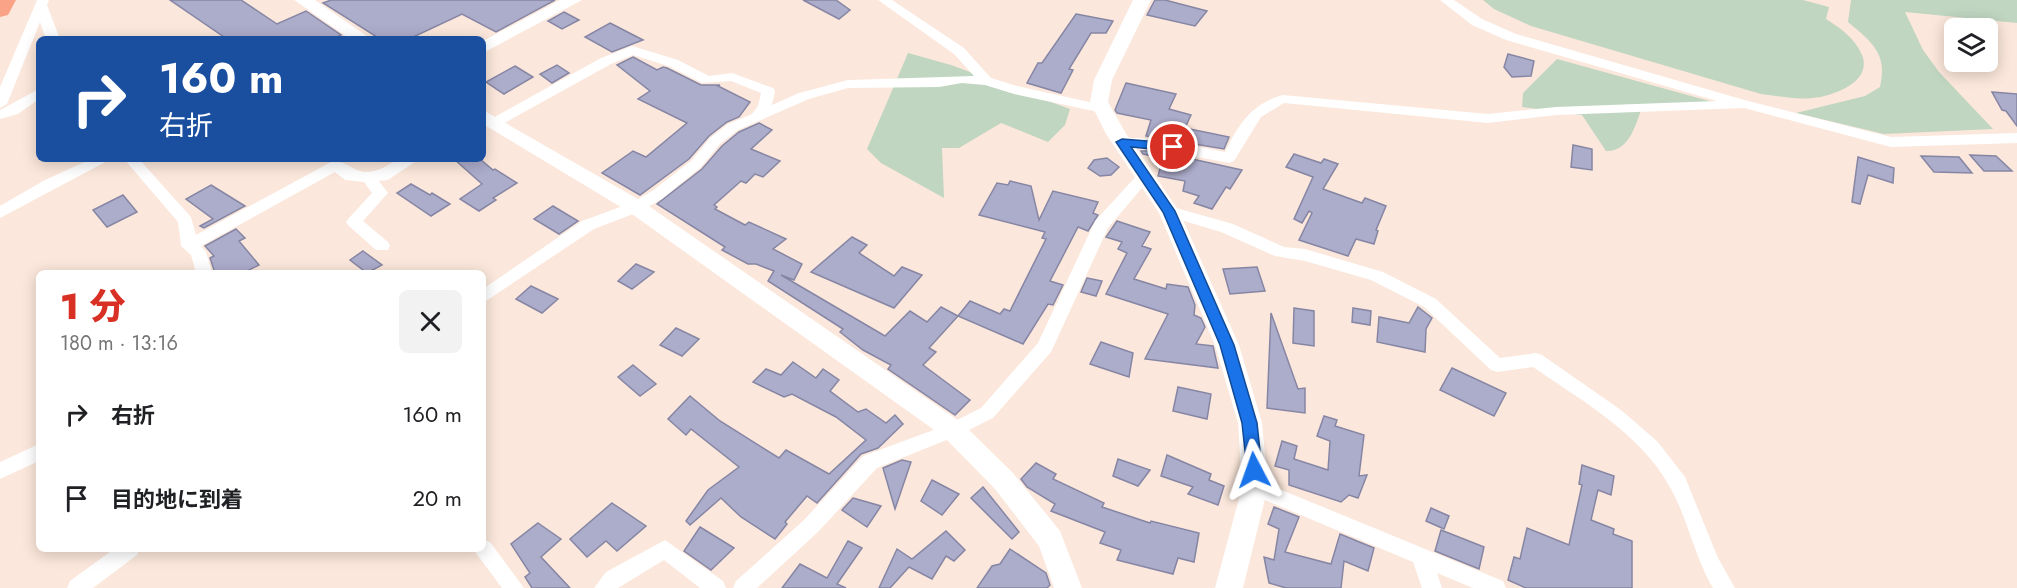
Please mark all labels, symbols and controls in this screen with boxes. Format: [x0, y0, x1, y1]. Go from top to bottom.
map controls [1944, 18, 1998, 72]
button: layers [1944, 18, 1998, 72]
text: 160 m [159, 48, 283, 109]
icon: right [60, 60, 138, 138]
text: 右折 [159, 106, 213, 145]
pin [1147, 121, 1198, 172]
icon: arrive [1156, 130, 1189, 163]
text: 1 分 [60, 280, 126, 332]
button: close [399, 290, 462, 353]
text: 180 m · 13:16 [60, 329, 178, 358]
icon: right [60, 398, 93, 431]
text: 160 m [402, 398, 462, 430]
text: 右折 [111, 399, 155, 431]
position arrow [1222, 438, 1286, 502]
icon: arrive [60, 482, 93, 515]
text: 20 m [413, 482, 462, 514]
text: 目的地に到着 [111, 483, 243, 515]

